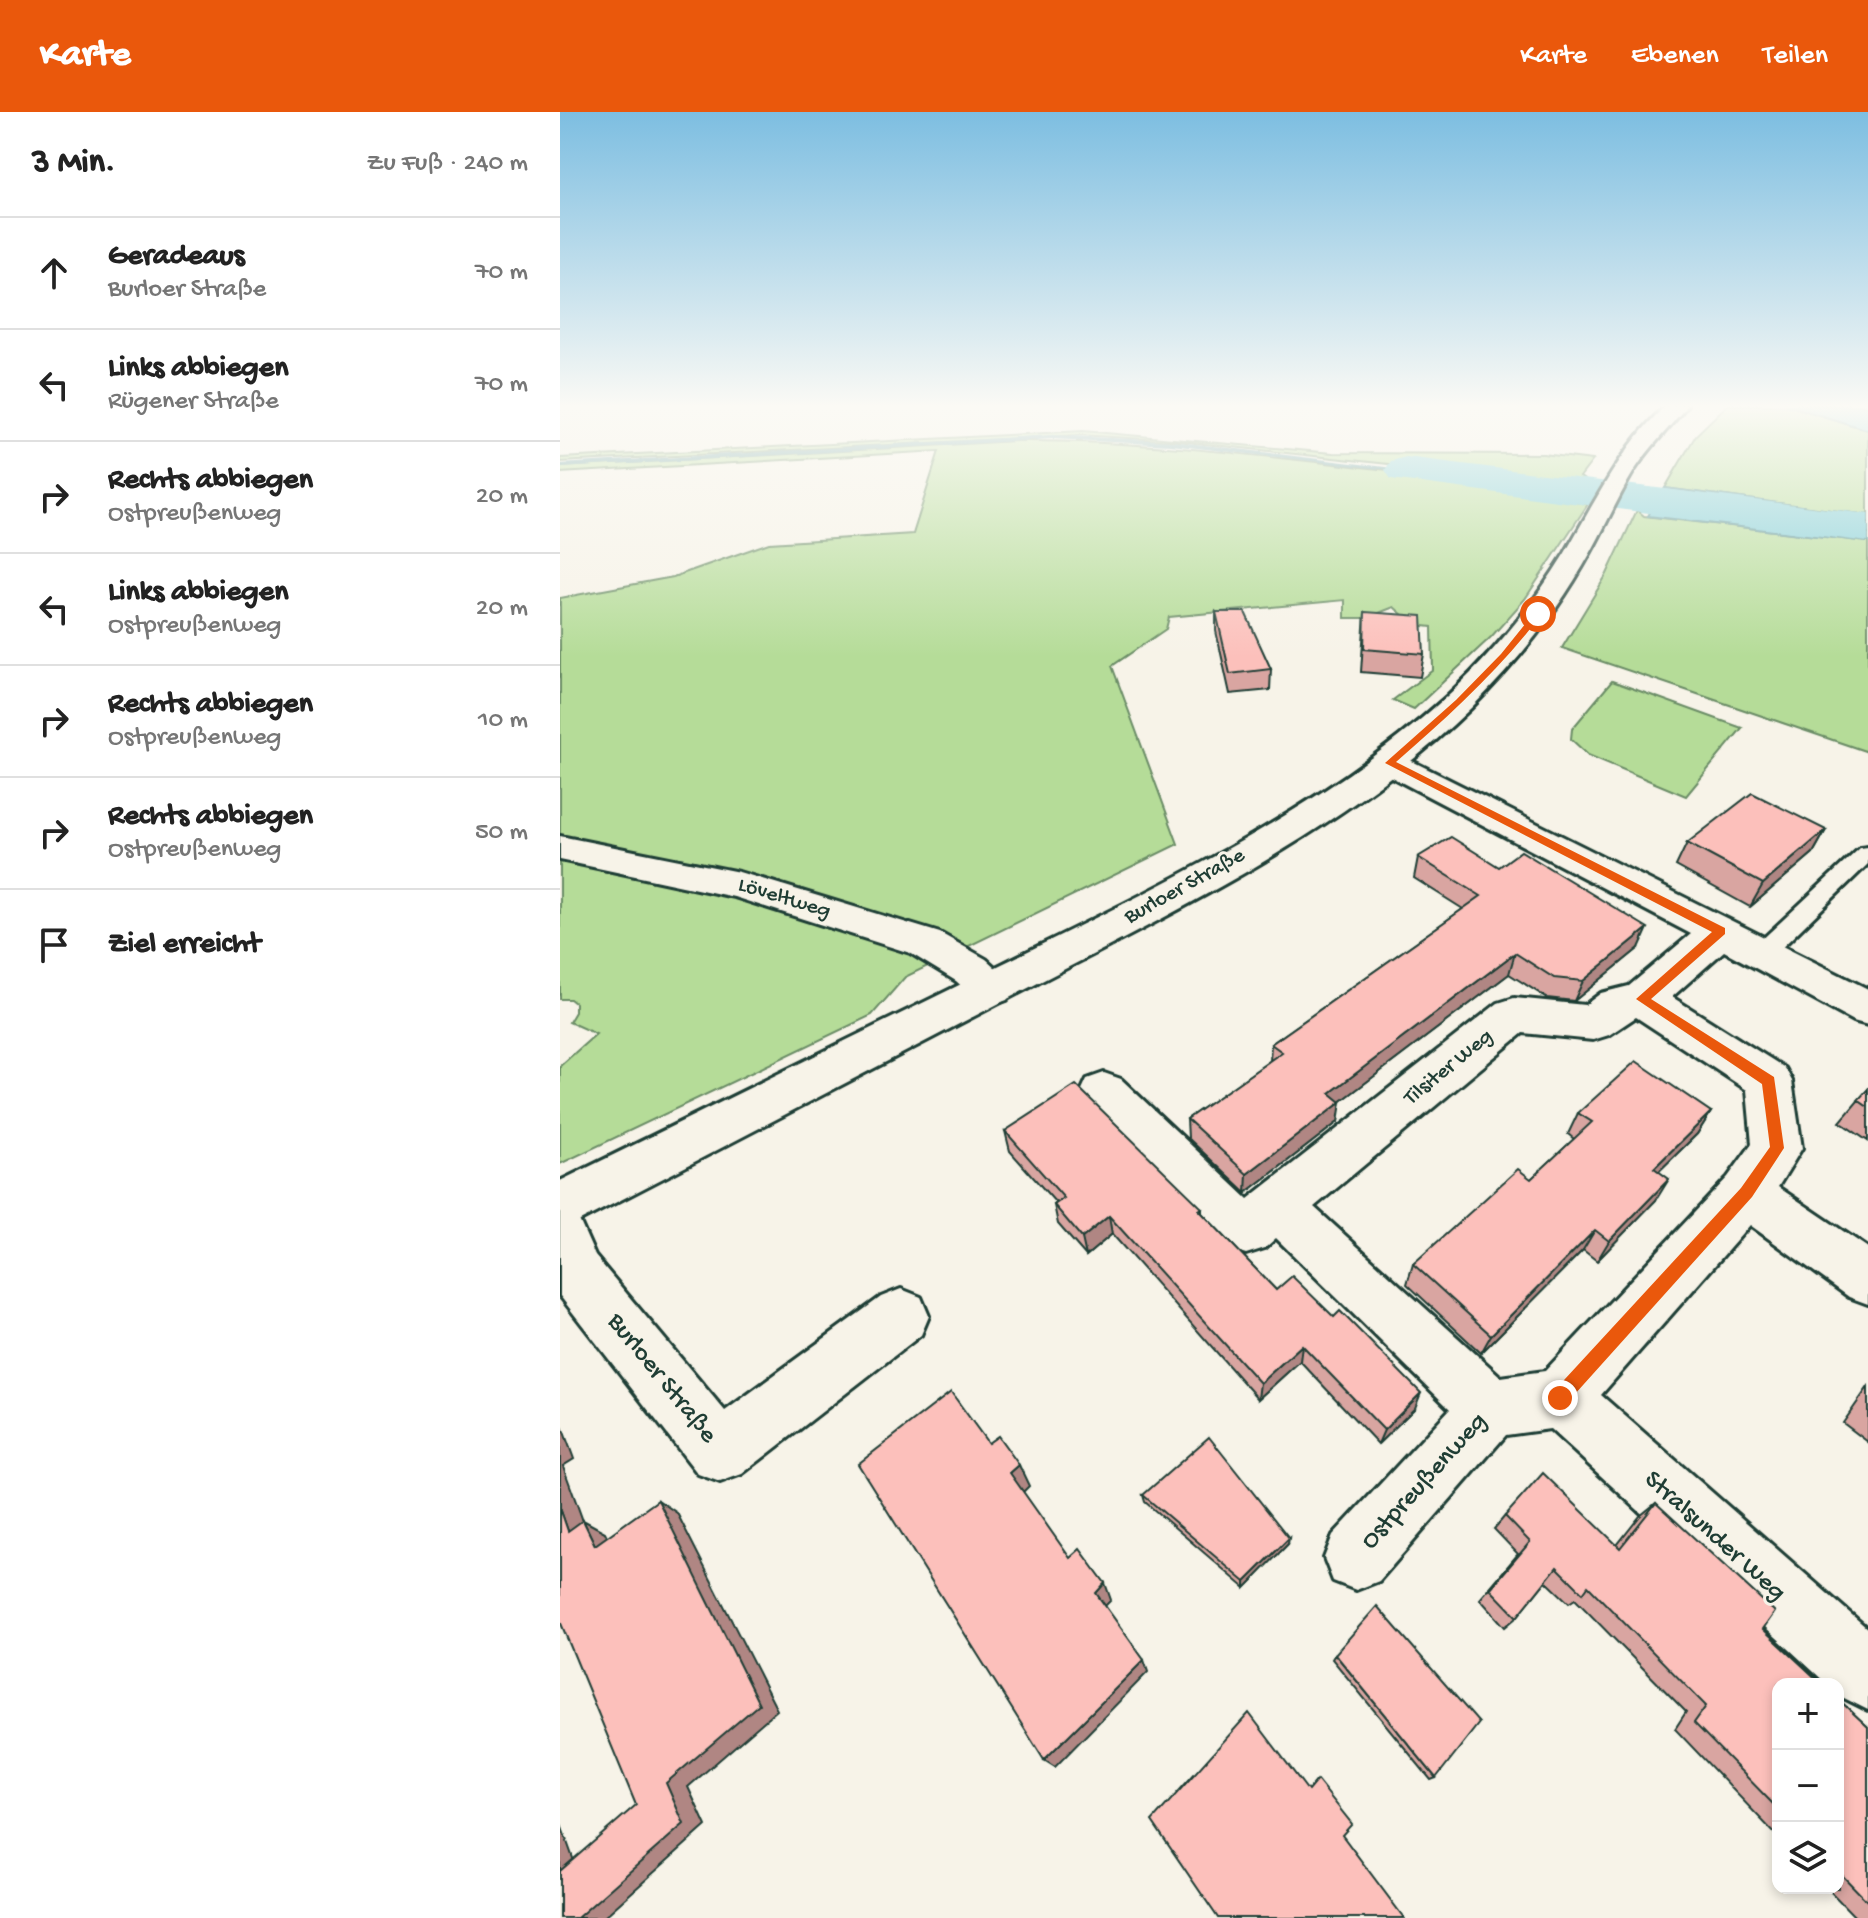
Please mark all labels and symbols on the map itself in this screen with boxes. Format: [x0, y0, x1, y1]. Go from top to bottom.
route start [1520, 596, 1556, 632]
street label: Burloer Straße [1119, 843, 1250, 931]
street label: Löveltweg [735, 873, 833, 925]
street label: Tilsiter Weg [1398, 1024, 1499, 1113]
street label: Burloer Straße [599, 1307, 723, 1451]
route end [1542, 1380, 1578, 1416]
street label: Ostpreußenweg [1355, 1407, 1495, 1557]
street label: Stralsunder Weg [1637, 1465, 1791, 1609]

